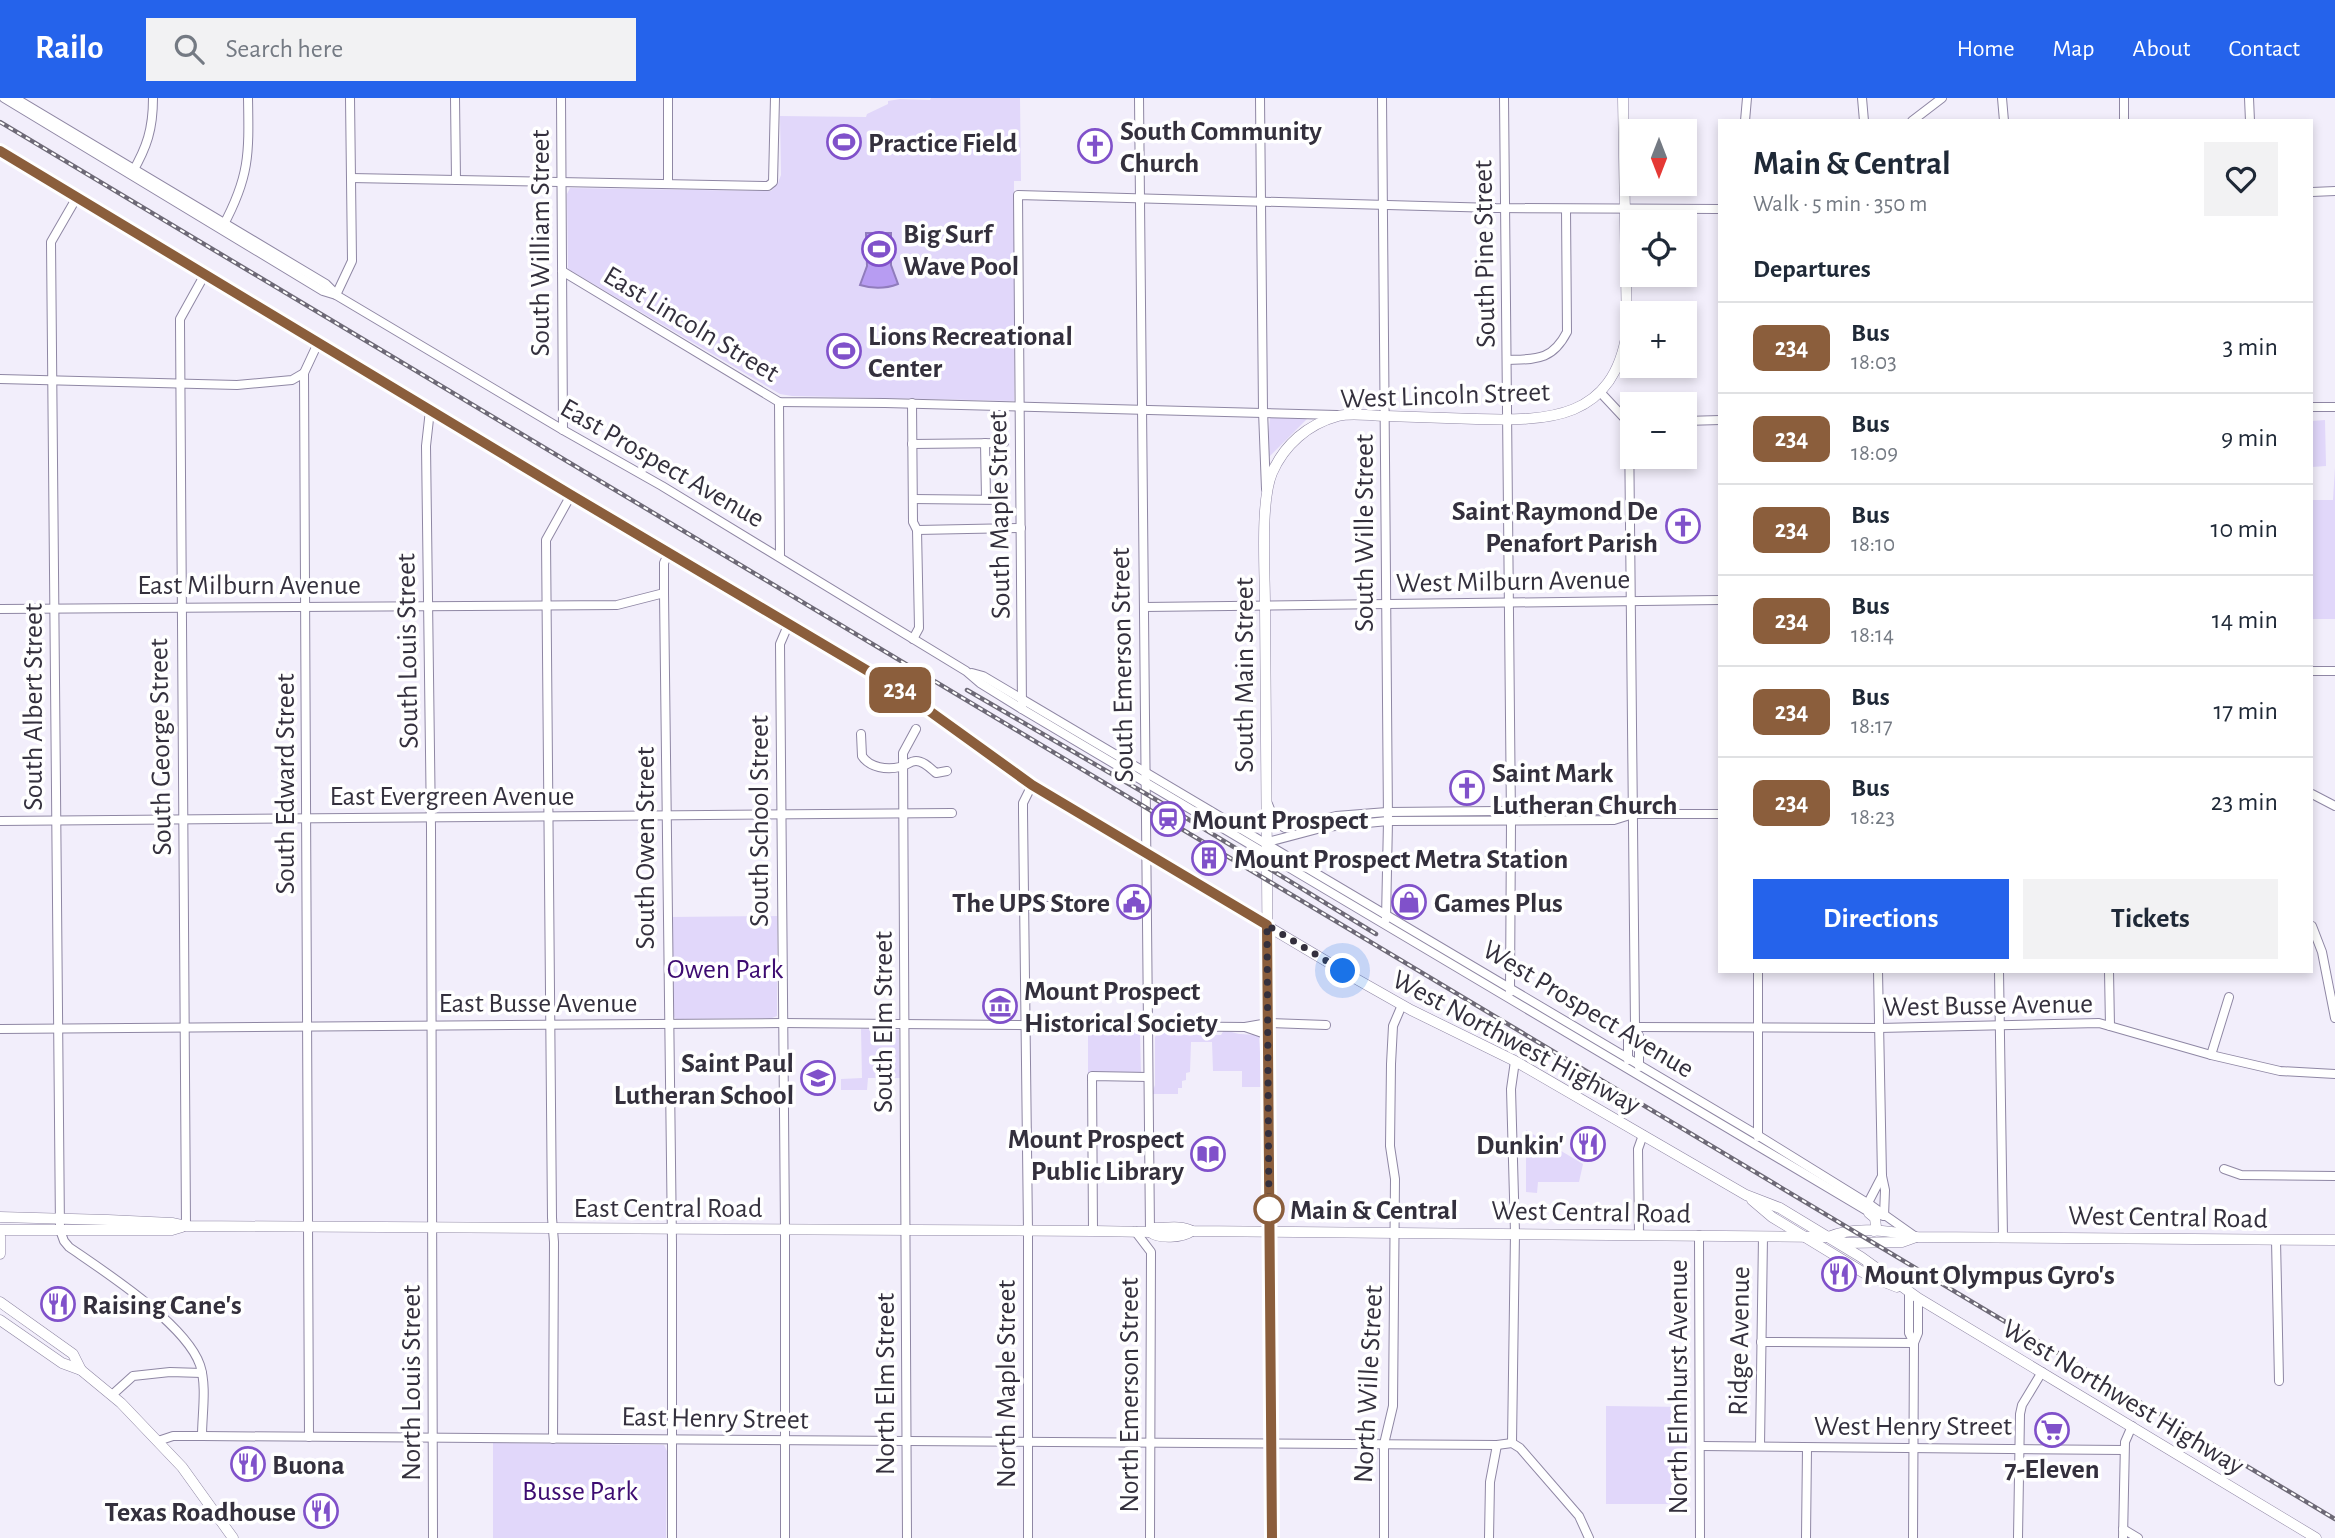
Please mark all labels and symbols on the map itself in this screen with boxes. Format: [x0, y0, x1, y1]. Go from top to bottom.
place label: South Community Church [1120, 118, 1322, 178]
north arrow [1620, 119, 1698, 196]
sports icon: Practice Field [825, 123, 863, 161]
church icon: South Community Church [1076, 127, 1114, 165]
street label: South William Street [527, 130, 555, 356]
place label: Practice Field [868, 130, 1018, 158]
street label: South Pine Street [1469, 160, 1501, 348]
place label: Big Surf Wave Pool [903, 221, 1019, 281]
sports icon: Big Surf Wave Pool [860, 230, 898, 268]
street label: East Lincoln Street [598, 261, 784, 388]
place label: Lions Recreational Center [868, 323, 1073, 383]
sports icon: Lions Recreational Center [825, 332, 863, 370]
street label: West Lincoln Street [1340, 378, 1551, 414]
street label: East Prospect Avenue [555, 394, 769, 533]
street label: South Maple Street [984, 411, 1016, 619]
street label: South Wille Street [1351, 434, 1379, 632]
place label: Saint Raymond De Penafort Parish [1452, 498, 1658, 558]
church icon: Saint Raymond De Penafort Parish [1664, 507, 1702, 545]
street label: South Emerson Street [1107, 547, 1139, 783]
street label: South Louis Street [392, 553, 424, 749]
street label: West Milburn Avenue [1396, 566, 1631, 598]
street label: East Milburn Avenue [137, 572, 361, 600]
street label: South Main Street [1231, 577, 1259, 773]
street label: South Albert Street [20, 603, 48, 811]
street label: South George Street [145, 638, 177, 856]
line badge: 234 [860, 667, 940, 713]
street label: South Edward Street [272, 673, 300, 895]
street label: South School Street [746, 715, 774, 927]
street label: South Owen Street [632, 746, 660, 949]
place label: Saint Mark Lutheran Church [1492, 760, 1677, 820]
church icon: Saint Mark Lutheran Church [1448, 769, 1486, 807]
street label: East Evergreen Avenue [330, 783, 574, 811]
station icon: Mount Prospect [1149, 800, 1187, 838]
place label: Mount Prospect [1192, 807, 1369, 835]
building icon: Mount Prospect Metra Station [1190, 839, 1228, 877]
place label: Mount Prospect Metra Station [1234, 846, 1568, 874]
public building icon: The UPS Store [1115, 883, 1153, 921]
shop icon: Games Plus [1390, 883, 1428, 921]
place label: The UPS Store [952, 890, 1110, 918]
place label: Games Plus [1434, 890, 1563, 918]
street label: South Elm Street [870, 931, 898, 1113]
street label: West Prospect Avenue [1477, 936, 1698, 1084]
your location [1325, 953, 1360, 988]
park label: Owen Park [667, 956, 784, 984]
street label: West Northwest Highway [1387, 966, 1645, 1120]
place label: Mount Prospect Historical Society [1024, 978, 1218, 1038]
museum icon: Mount Prospect Historical Society [981, 987, 1019, 1025]
street label: East Busse Avenue [439, 990, 637, 1018]
street label: West Busse Avenue [1883, 990, 2093, 1022]
place label: Saint Paul Lutheran School [614, 1050, 794, 1110]
school or university icon: Saint Paul Lutheran School [799, 1059, 837, 1097]
restaurant icon: Dunkin' [1569, 1125, 1607, 1163]
place label: Mount Prospect Public Library [1008, 1126, 1185, 1186]
place label: Dunkin' [1476, 1132, 1564, 1160]
library icon: Mount Prospect Public Library [1189, 1135, 1227, 1173]
marker: Main & Central [1254, 1194, 1284, 1224]
street label: East Central Road [573, 1195, 763, 1223]
place label: Main & Central [1290, 1197, 1458, 1225]
street label: West Central Road [1491, 1197, 1691, 1229]
street label: West Central Road [2068, 1202, 2268, 1234]
restaurant icon: Mount Olympus Gyro's [1820, 1255, 1858, 1293]
street label: North Elmhurst Avenue [1665, 1259, 1693, 1515]
place label: Mount Olympus Gyro's [1864, 1262, 2115, 1290]
street label: Ridge Avenue [1725, 1266, 1755, 1416]
street label: North Emerson Street [1116, 1277, 1144, 1513]
street label: North Maple Street [993, 1280, 1021, 1488]
street label: North Wille Street [1350, 1284, 1388, 1484]
restaurant icon: Raising Cane's [39, 1285, 77, 1323]
street label: North Louis Street [398, 1285, 426, 1481]
place label: Raising Cane's [82, 1292, 242, 1320]
street label: North Elm Street [872, 1293, 900, 1475]
street label: West Northwest Highway [1997, 1315, 2249, 1481]
street label: East Henry Street [621, 1403, 809, 1435]
supermarket icon: 7-Eleven [2033, 1411, 2071, 1449]
street label: West Henry Street [1814, 1413, 2012, 1441]
restaurant icon: Buona [229, 1445, 267, 1483]
place label: Buona [272, 1452, 345, 1480]
place label: 7-Eleven [2004, 1456, 2100, 1484]
park label: Busse Park [522, 1478, 638, 1506]
restaurant icon: Texas Roadhouse [302, 1492, 340, 1530]
place label: Texas Roadhouse [105, 1499, 296, 1527]

